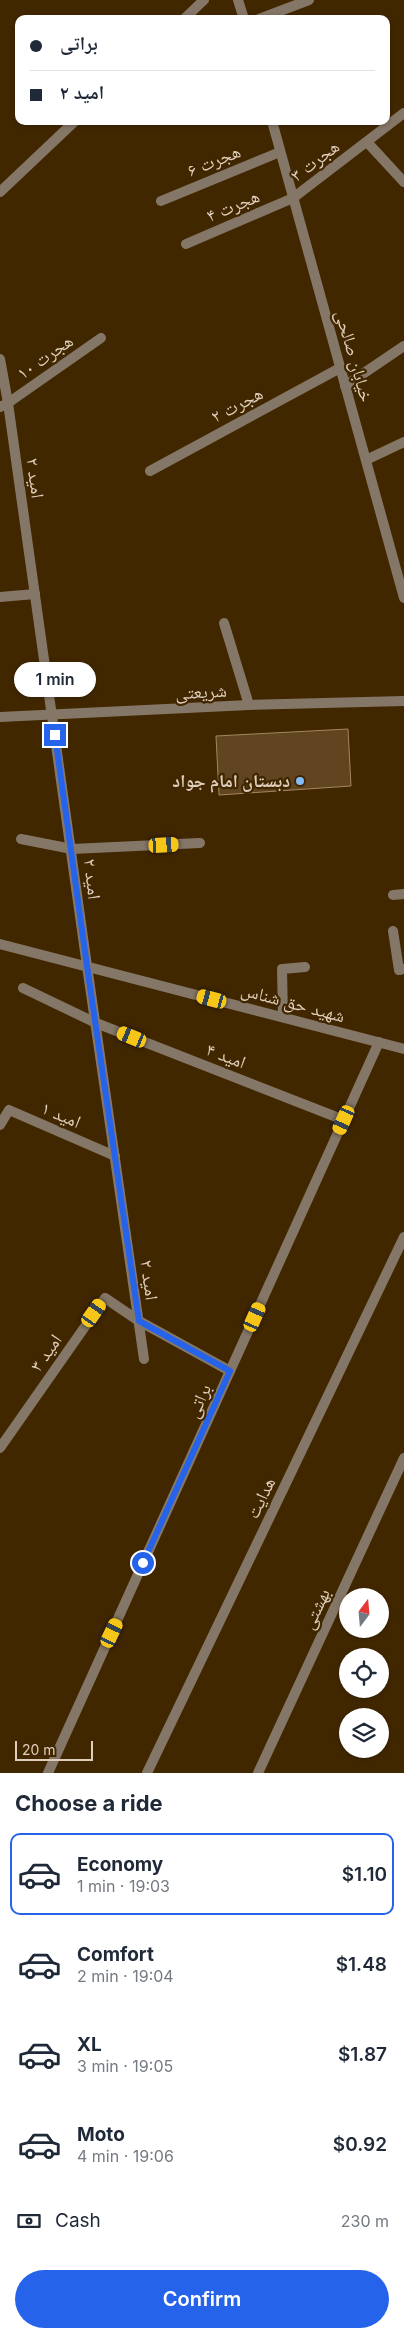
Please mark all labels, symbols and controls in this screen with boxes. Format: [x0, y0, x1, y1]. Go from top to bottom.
text: براتی [60, 32, 98, 55]
text: امید ۲ [60, 81, 104, 104]
street label: هجرت ۳ [286, 136, 343, 186]
street label: هجرت ۶ [184, 140, 244, 181]
street label: هجرت ۴ [203, 185, 262, 226]
street label: خیابان صالحی [330, 308, 378, 404]
street label: هجرت ۱۰ [13, 330, 77, 384]
street label: هجرت ۲ [207, 382, 266, 427]
street label: امید ۲ [22, 456, 49, 500]
callout: 1 min [14, 662, 96, 698]
text: 1 min [35, 669, 75, 689]
street label: شریعتی [175, 680, 227, 704]
route end [44, 724, 66, 746]
place label: دبستان امام جواد [172, 770, 290, 793]
marker: دبستان امام جواد [294, 775, 306, 787]
car [148, 837, 179, 853]
street label: امید ۲ [79, 857, 105, 900]
street label: شهید حق شناس [239, 979, 347, 1027]
car [195, 988, 228, 1010]
car [115, 1024, 148, 1050]
street label: امید ۴ [203, 1038, 249, 1073]
street label: امید ۱ [38, 1097, 84, 1132]
car [331, 1103, 356, 1137]
street label: امید ۲ [136, 1258, 163, 1302]
car [79, 1296, 108, 1330]
car [242, 1300, 267, 1334]
street label: امید ۳ [25, 1330, 66, 1376]
street label: براتی [182, 1380, 216, 1421]
street label: هدایت [242, 1474, 280, 1522]
route start [132, 1552, 154, 1574]
street label: بهشتی [297, 1585, 335, 1633]
north arrow [339, 1588, 389, 1638]
map controls [339, 1588, 389, 1758]
car [98, 1616, 125, 1650]
button: locate [339, 1648, 389, 1698]
button: layers [339, 1708, 389, 1758]
scale bar [15, 1738, 92, 1761]
text: 20 m [22, 1741, 56, 1758]
text: Choose a ride [15, 1790, 163, 1816]
icon: car [17, 1852, 62, 1897]
text: Economy [77, 1853, 163, 1876]
text: $1.10 [342, 1863, 387, 1886]
text: 1 min · 19:03 [77, 1876, 170, 1896]
icon: car [17, 1942, 62, 1987]
text: Comfort [77, 1943, 154, 1966]
text: $1.48 [336, 1953, 387, 1976]
text: 2 min · 19:04 [77, 1966, 174, 1986]
icon: car [17, 2032, 62, 2077]
text: XL [77, 2033, 102, 2056]
text: $1.87 [338, 2043, 387, 2066]
text: 3 min · 19:05 [77, 2056, 173, 2076]
icon: car [17, 2122, 62, 2167]
text: Moto [77, 2123, 125, 2146]
text: $0.92 [333, 2133, 387, 2156]
text: 4 min · 19:06 [77, 2146, 174, 2166]
icon: cash [15, 2207, 43, 2235]
text: Cash [55, 2209, 101, 2232]
text: 230 m [341, 2211, 389, 2231]
button: Confirm [15, 2270, 389, 2328]

